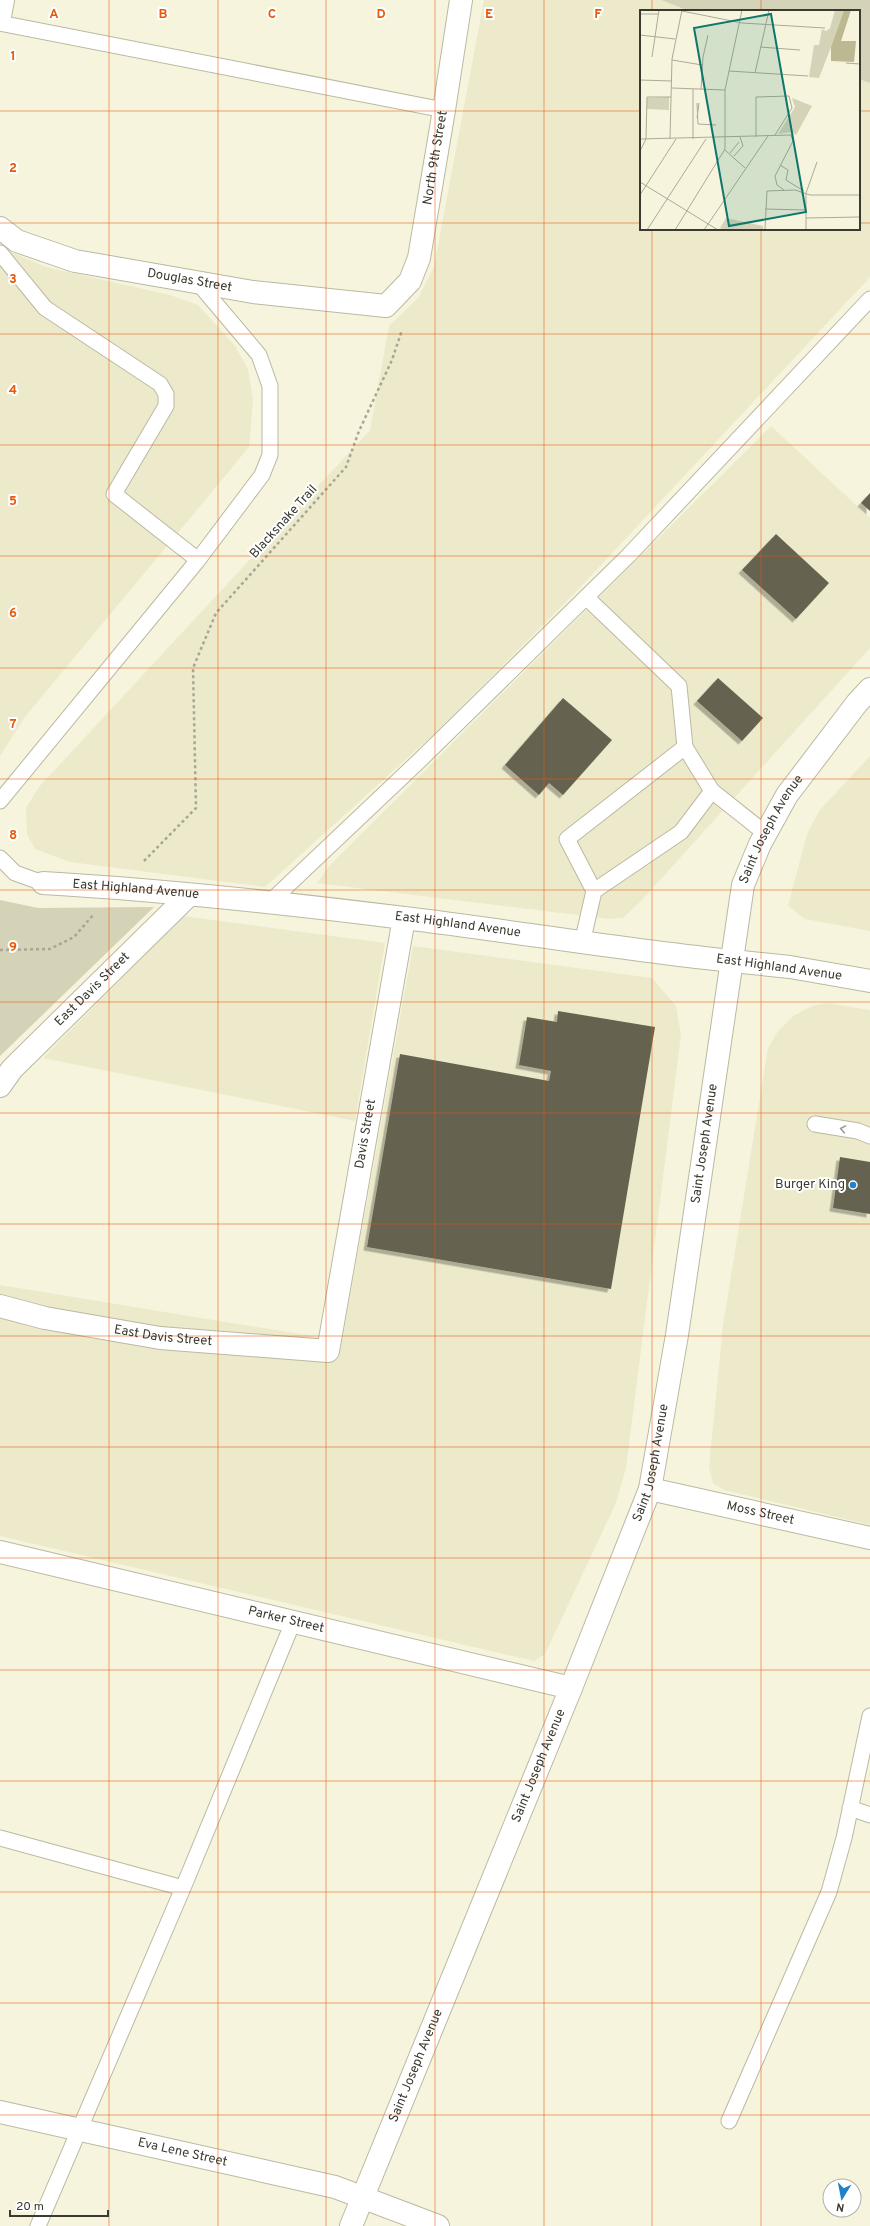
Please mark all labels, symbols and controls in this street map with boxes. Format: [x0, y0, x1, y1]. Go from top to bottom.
text: A [49, 7, 59, 23]
text: B [159, 7, 168, 23]
text: C [268, 7, 276, 23]
text: D [376, 7, 386, 23]
text: E [485, 7, 493, 23]
text: F [594, 7, 602, 23]
inset map [640, 10, 860, 230]
text: 1 [10, 49, 16, 65]
street label: North 9th Street [420, 109, 452, 206]
text: 2 [9, 161, 17, 177]
street label: Douglas Street [146, 266, 233, 296]
text: 3 [9, 272, 17, 288]
text: 4 [9, 383, 17, 399]
street label: Blacksnake Trail [247, 482, 321, 562]
text: 5 [9, 494, 17, 510]
text: 6 [9, 606, 17, 622]
text: 7 [10, 717, 17, 733]
street label: Saint Joseph Avenue [736, 772, 807, 886]
text: 8 [9, 828, 17, 844]
street label: East Highland Avenue [72, 877, 200, 903]
street label: East Highland Avenue [394, 909, 522, 941]
text: 9 [9, 940, 17, 956]
street label: East Davis Street [52, 949, 134, 1030]
street label: East Highland Avenue [715, 951, 843, 985]
street label: Saint Joseph Avenue [688, 1083, 722, 1205]
street label: Davis Street [352, 1098, 380, 1170]
one-way arrow [840, 1125, 846, 1134]
place label: Burger King [775, 1177, 845, 1193]
marker: Burger King [848, 1180, 858, 1190]
street label: East Davis Street [113, 1322, 213, 1350]
street label: Saint Joseph Avenue [630, 1403, 673, 1524]
street label: Moss Street [725, 1498, 796, 1529]
street label: Parker Street [246, 1603, 326, 1637]
street label: Saint Joseph Avenue [509, 1707, 569, 1825]
street label: Saint Joseph Avenue [386, 2007, 447, 2125]
street label: Eva Lene Street [136, 2135, 229, 2171]
north arrow [822, 2178, 862, 2218]
scale bar [10, 2192, 108, 2218]
text: 20 m [16, 2199, 44, 2215]
text: N [835, 2199, 846, 2214]

